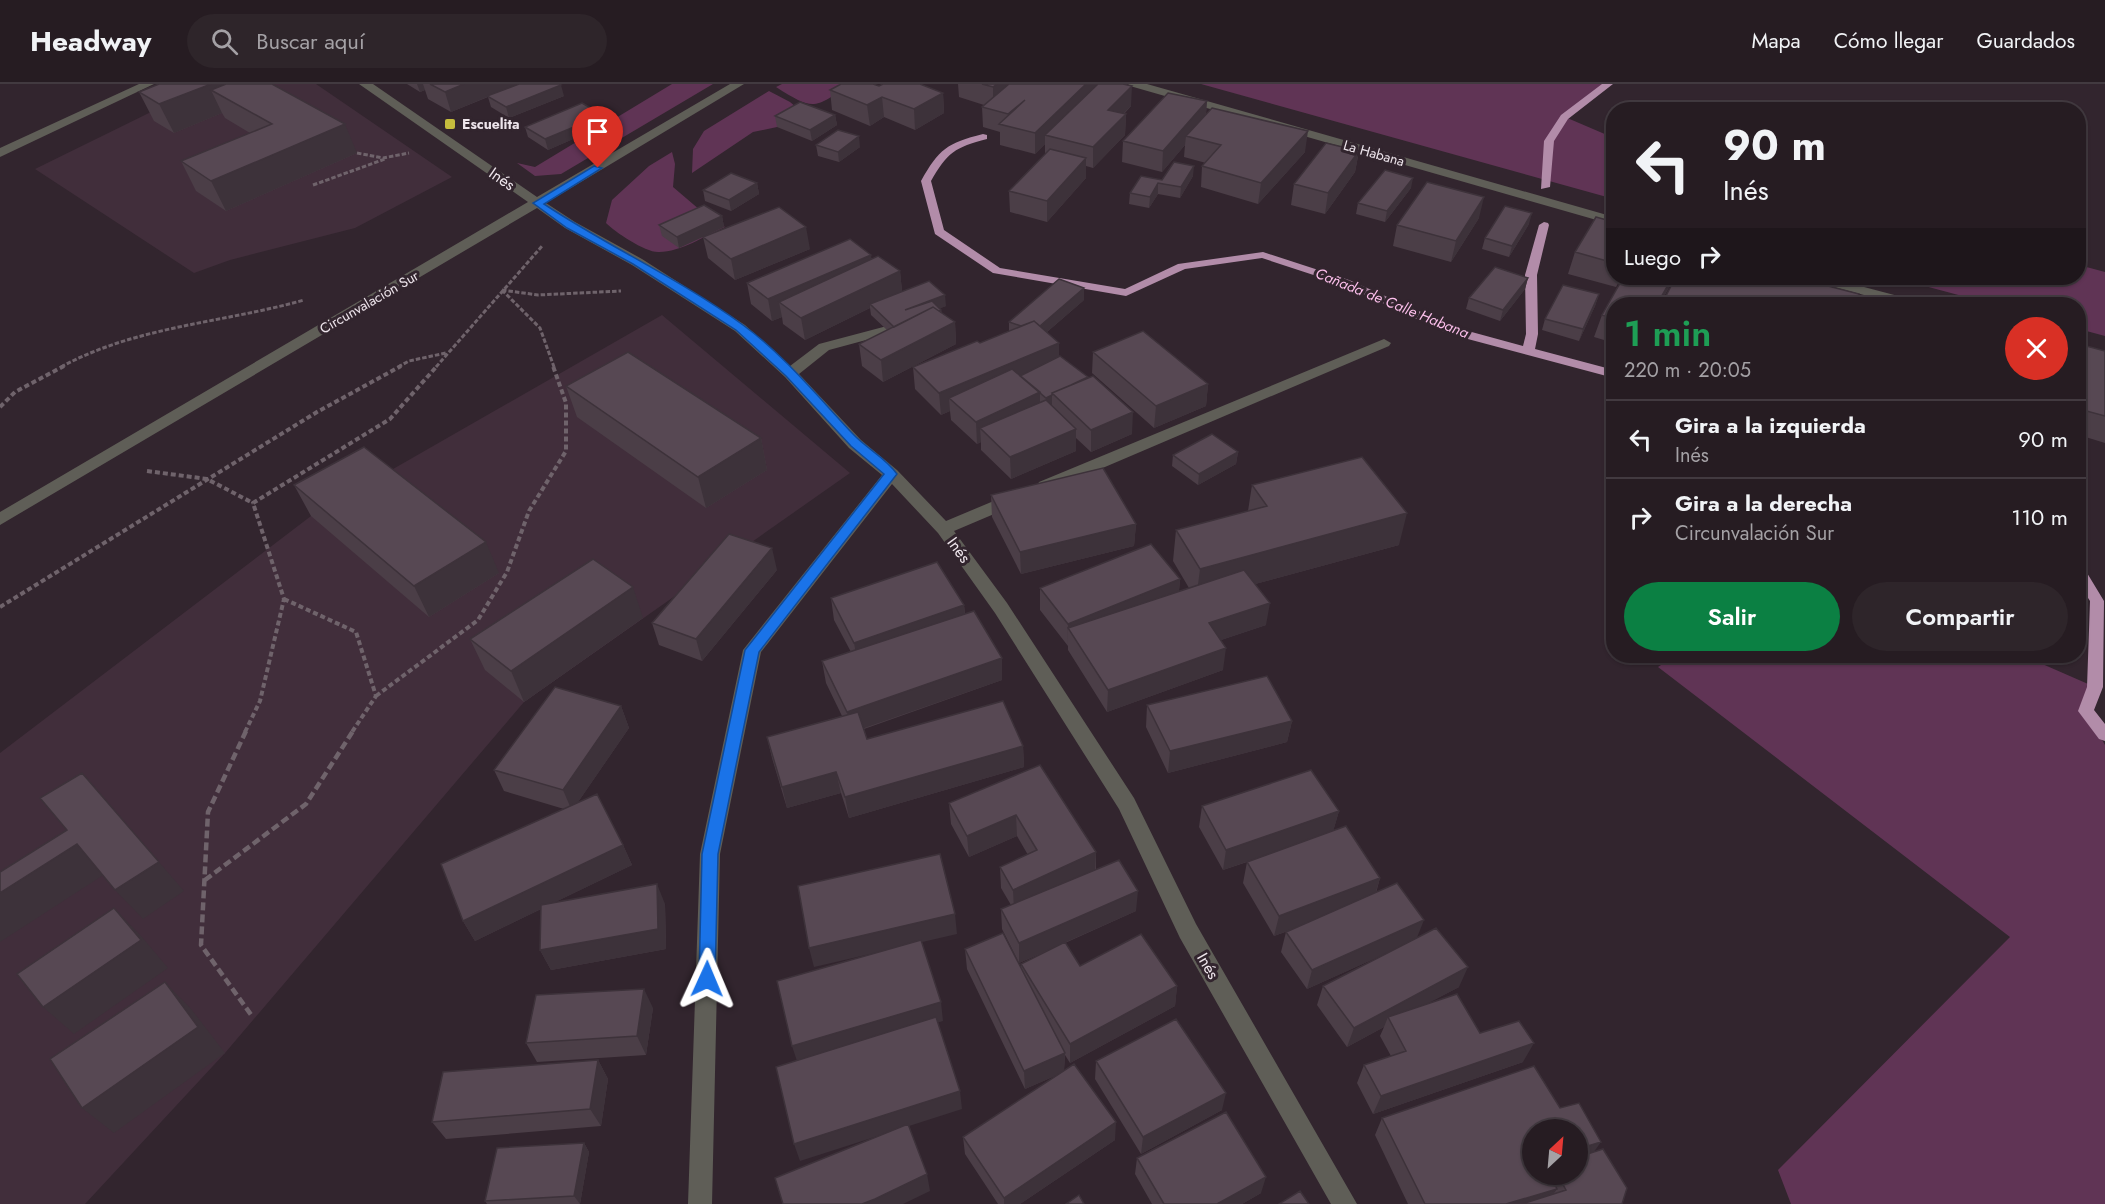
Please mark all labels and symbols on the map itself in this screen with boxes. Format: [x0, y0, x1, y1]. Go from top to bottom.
pin [572, 106, 623, 168]
place label: Escuelita [462, 114, 519, 134]
marker: Escuelita [443, 117, 457, 131]
street label: La Habana [1341, 135, 1407, 171]
street label: Inés [484, 162, 520, 196]
water label: Cañada de Calle Habana [1312, 262, 1473, 344]
street label: Circunvalación Sur [316, 265, 422, 338]
street label: Inés [942, 532, 976, 568]
position arrow [675, 947, 739, 1011]
street label: Inés [1191, 949, 1225, 983]
north arrow [1522, 1119, 1588, 1185]

